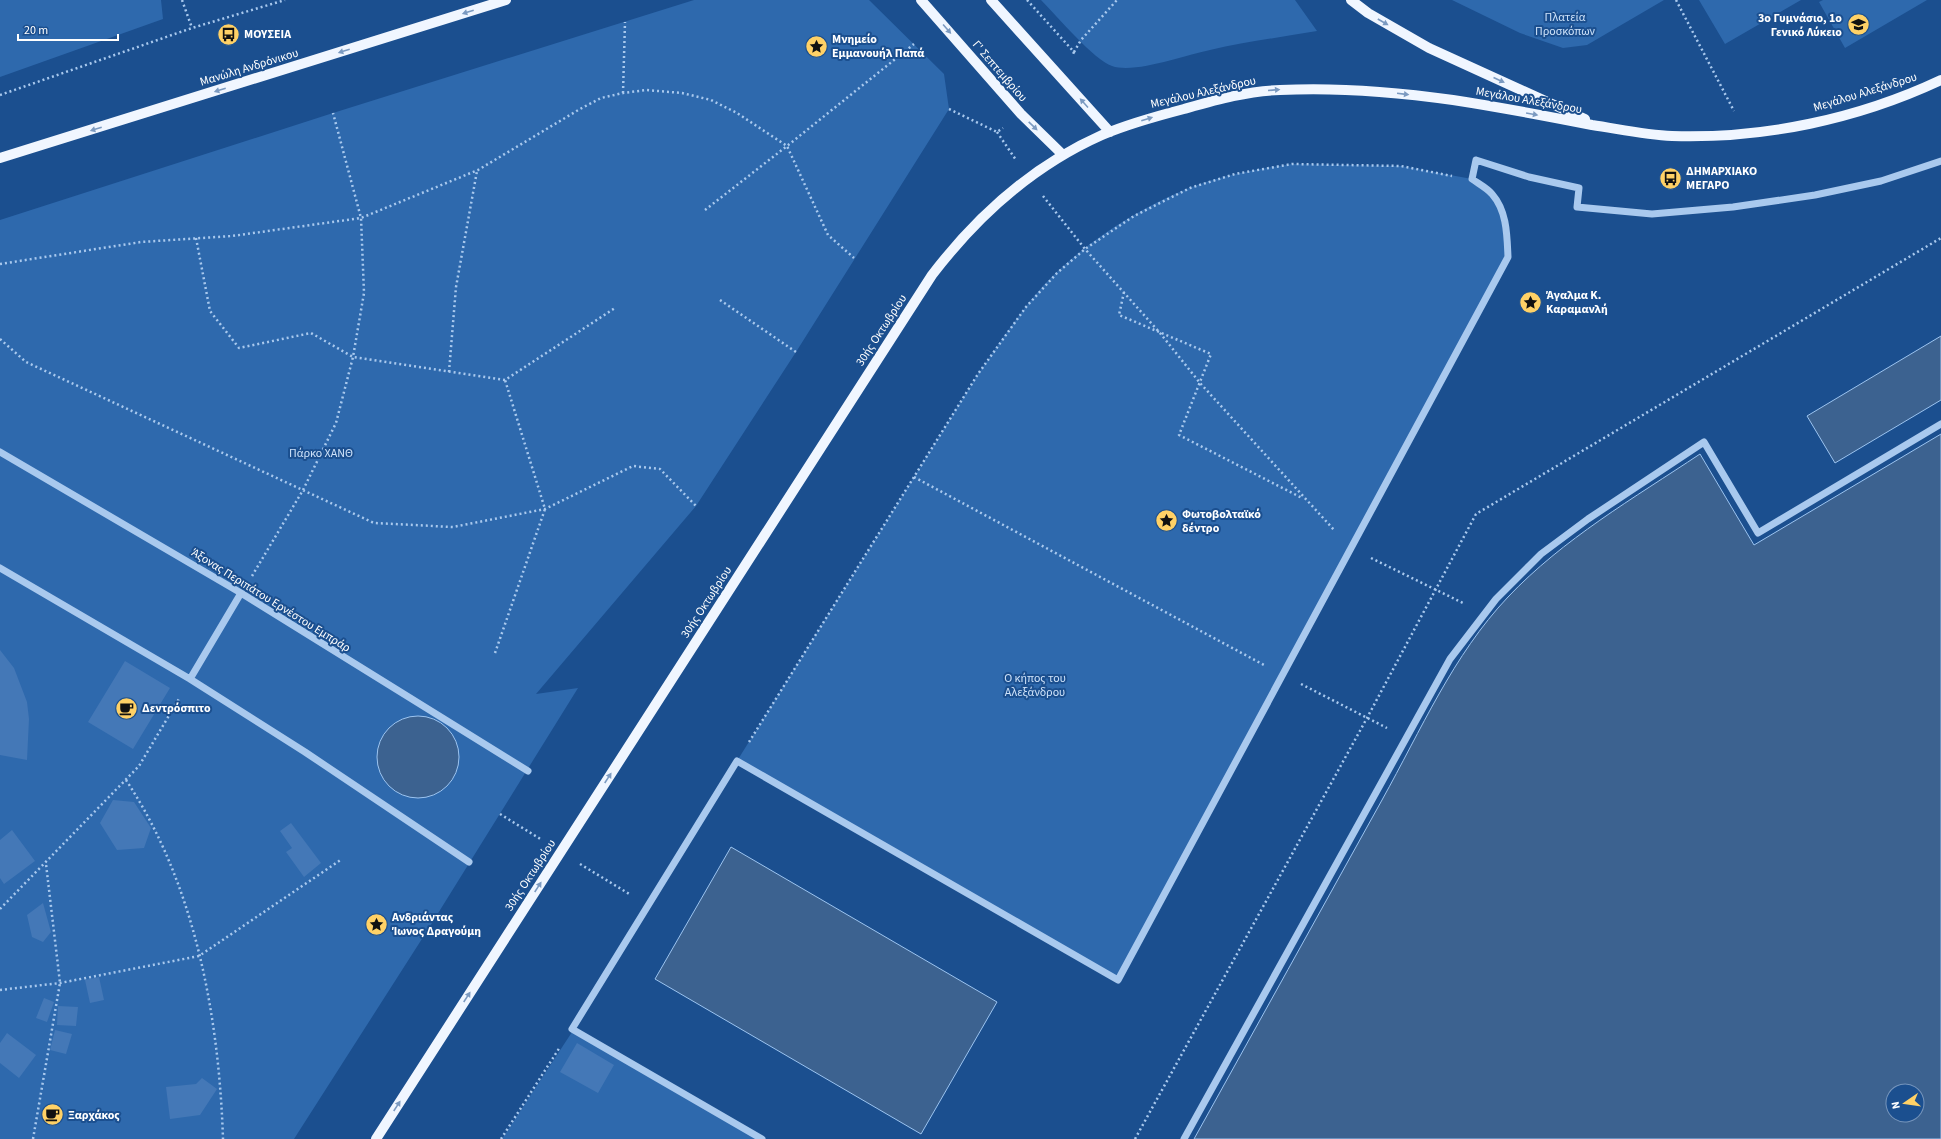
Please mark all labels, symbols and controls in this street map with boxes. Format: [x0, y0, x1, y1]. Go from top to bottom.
one-way arrow [462, 9, 474, 15]
park label: Πλατεία Προσκόπων [1535, 9, 1595, 40]
place label: 3ο Γυμνάσιο, 1ο Γενικό Λύκειο [1758, 10, 1842, 41]
school or university icon: 3ο Γυμνάσιο, 1ο Γενικό Λύκειο [1845, 12, 1871, 38]
scale bar [18, 16, 118, 42]
one-way arrow [1377, 19, 1389, 26]
bus stop icon: ΜΟΥΣΕΙΑ [215, 21, 241, 47]
text: 20 m [24, 22, 48, 39]
one-way arrow [942, 24, 951, 35]
place label: ΜΟΥΣΕΙΑ [244, 26, 291, 43]
place label: Μνημείο Εμμανουήλ Παπά [832, 31, 925, 62]
place icon: Μνημείο Εμμανουήλ Παπά [803, 33, 829, 59]
street label: Γ' Σεπτεμβρίου [968, 37, 1031, 106]
street label: Μανώλη Ανδρόνικου [198, 44, 300, 91]
one-way arrow [338, 48, 350, 54]
street label: Μεγάλου Αλεξάνδρου [1811, 69, 1919, 116]
street label: Μεγάλου Αλεξάνδρου [1149, 72, 1258, 113]
one-way arrow [1493, 77, 1505, 83]
street label: Μεγάλου Αλεξάνδρου [1474, 83, 1583, 118]
one-way arrow [214, 87, 226, 93]
one-way arrow [1268, 87, 1280, 94]
one-way arrow [1397, 91, 1409, 97]
one-way arrow [1079, 98, 1089, 108]
one-way arrow [1526, 111, 1538, 117]
one-way arrow [1141, 116, 1153, 122]
one-way arrow [1028, 121, 1038, 131]
one-way arrow [90, 126, 102, 132]
place label: ΔΗΜΑΡΧΙΑΚΟ ΜΕΓΑΡΟ [1686, 163, 1757, 194]
bus stop icon: ΔΗΜΑΡΧΙΑΚΟ ΜΕΓΑΡΟ [1657, 165, 1683, 191]
place label: Άγαλμα Κ. Καραμανλή [1546, 287, 1608, 318]
place icon: Άγαλμα Κ. Καραμανλή [1517, 289, 1543, 315]
street label: 30ής Οκτωβρίου [852, 291, 911, 369]
park label: Πάρκο ΧΑΝΘ [289, 445, 353, 462]
place label: Φωτοβολταϊκό δέντρο [1182, 506, 1261, 537]
place icon: Φωτοβολταϊκό δέντρο [1153, 508, 1179, 534]
street label: Άξονας Περιπάτου Ερνέστου Εμπράρ [188, 544, 354, 657]
street label: 30ής Οκτωβρίου [677, 563, 736, 641]
park label: Ο κήπος του Αλεξάνδρου [1004, 670, 1066, 701]
cafe icon: Δεντρόσπιτο [114, 695, 140, 721]
place label: Δεντρόσπιτο [142, 700, 211, 717]
one-way arrow [604, 773, 612, 783]
street label: 30ής Οκτωβρίου [501, 836, 560, 914]
one-way arrow [534, 882, 541, 893]
place label: Ανδριάντας Ίωνος Δραγούμη [391, 909, 481, 940]
place icon: Ανδριάντας Ίωνος Δραγούμη [364, 911, 390, 937]
one-way arrow [464, 991, 471, 1003]
north arrow [1885, 1083, 1925, 1123]
text: N [1888, 1100, 1904, 1110]
one-way arrow [393, 1101, 401, 1111]
cafe icon: Ξαρχάκος [39, 1102, 65, 1128]
place label: Ξαρχάκος [68, 1107, 120, 1124]

